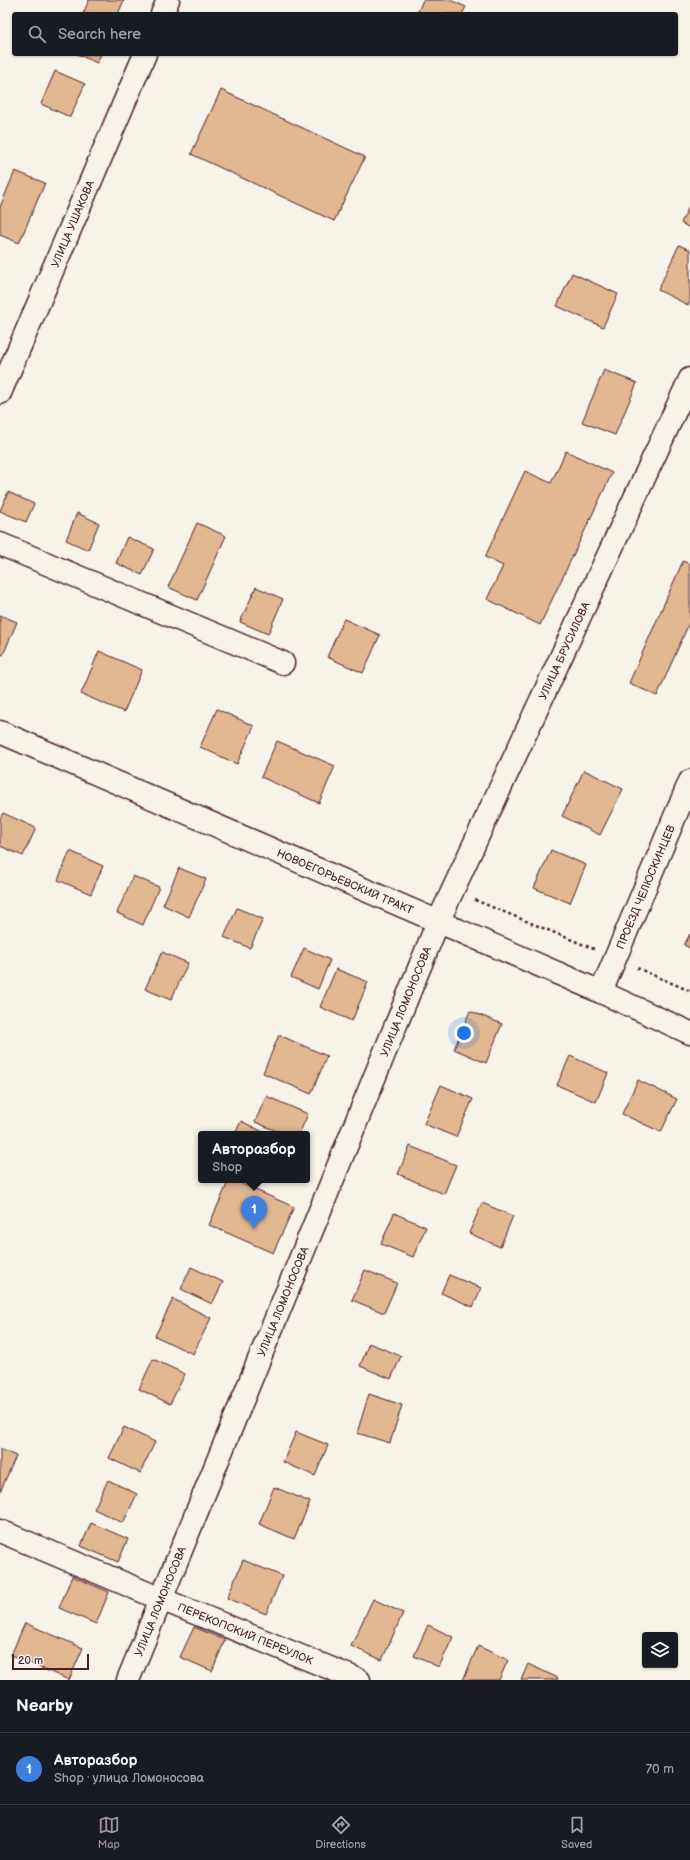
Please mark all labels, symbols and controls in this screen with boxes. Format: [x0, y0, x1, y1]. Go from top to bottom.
search box [12, 12, 678, 56]
icon: search [26, 23, 48, 45]
text: Search here [58, 25, 141, 44]
street label: УЛИЦА УШАКОВА [48, 178, 97, 269]
street label: УЛИЦА БРУСИЛОВА [536, 600, 592, 702]
street label: ПРОЕЗД ЧЕЛЮСКИНЦЕВ [613, 823, 677, 951]
street label: НОВОЕГОРЬЕВСКИЙ ТРАКТ [275, 846, 416, 917]
street label: УЛИЦА ЛОМОНОСОВА [377, 944, 434, 1058]
your location [454, 1023, 474, 1043]
popup [198, 1131, 310, 1183]
text: Авторазбор [212, 1140, 296, 1159]
text: Shop [212, 1159, 242, 1175]
pin: 1 [241, 1196, 267, 1229]
street label: УЛИЦА ЛОМОНОСОВА [255, 1244, 311, 1358]
street label: УЛИЦА ЛОМОНОСОВА [132, 1544, 189, 1658]
street label: ПЕРЕКОПСКИЙ ПЕРЕУЛОК [176, 1600, 316, 1667]
map controls [642, 1632, 678, 1668]
button: layers [642, 1632, 678, 1668]
scale bar [12, 1652, 89, 1671]
text: 20 m [18, 1654, 43, 1667]
text: Nearby [16, 1696, 73, 1716]
text: Авторазбор [54, 1751, 137, 1770]
text: 1 [26, 1761, 32, 1777]
text: 70 m [646, 1761, 674, 1777]
text: Shop · улица Ломоносова [54, 1770, 204, 1786]
tab: Map [98, 1814, 120, 1851]
tab: Directions [315, 1814, 366, 1851]
tab: Saved [561, 1814, 592, 1851]

